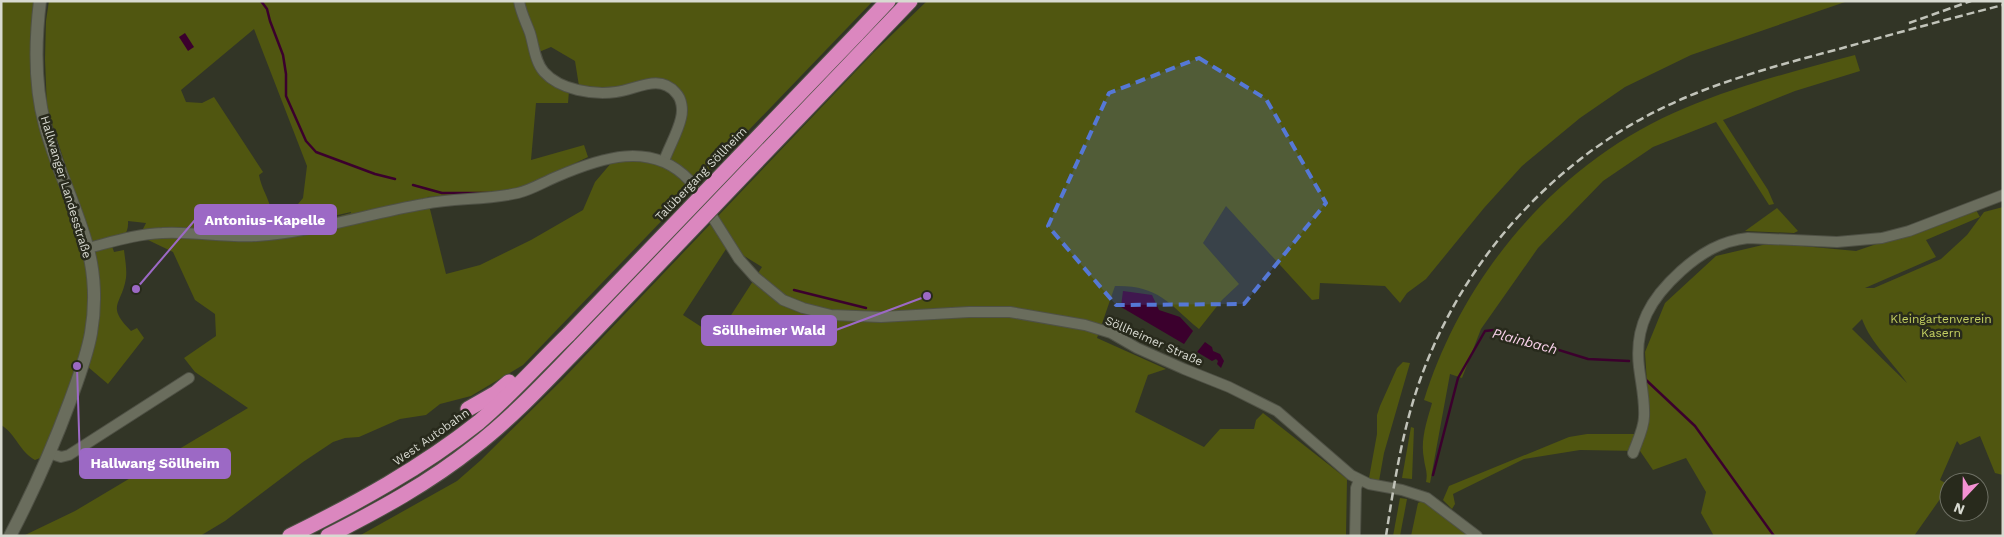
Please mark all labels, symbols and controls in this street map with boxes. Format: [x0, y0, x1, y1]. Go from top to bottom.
street label: Hallwanger Landesstraße [38, 114, 94, 260]
street label: Talübergang Söllheim [652, 124, 750, 224]
callout: Antonius-Kapelle [195, 205, 336, 234]
text: Antonius-Kapelle [205, 212, 325, 228]
park label: Kleingartenverein Kasern [1890, 312, 1992, 340]
street label: Söllheimer Straße [1103, 313, 1205, 369]
callout: Söllheimer Wald [702, 316, 836, 345]
text: Söllheimer Wald [712, 322, 826, 338]
water label: Plainbach [1491, 325, 1559, 357]
street label: West Autobahn [390, 406, 472, 468]
callout: Hallwang Söllheim [80, 449, 230, 478]
text: Hallwang Söllheim [90, 455, 220, 471]
north arrow [1939, 472, 1989, 522]
text: N [1951, 500, 1967, 518]

